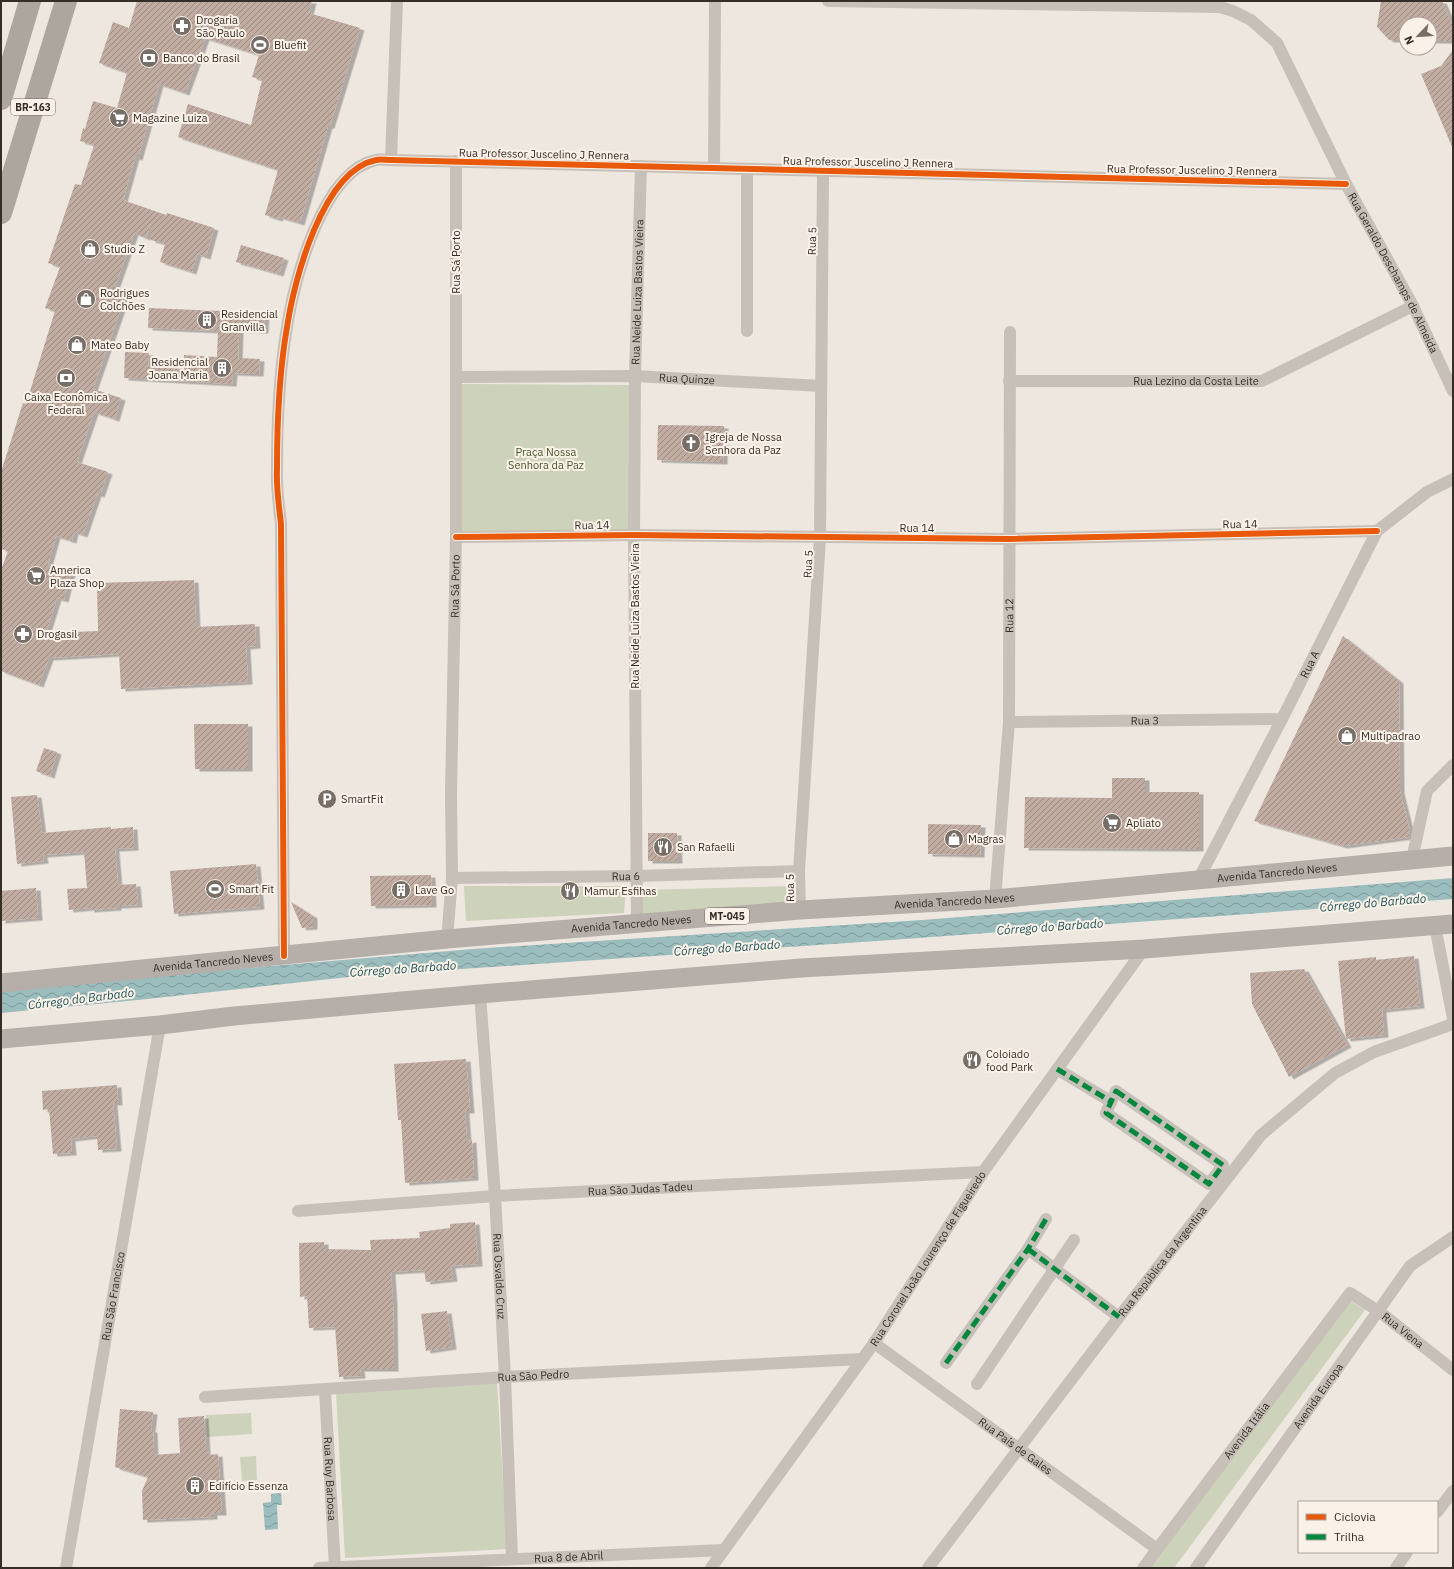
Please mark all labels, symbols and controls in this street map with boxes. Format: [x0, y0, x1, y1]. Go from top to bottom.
place label: Drogaria São Paulo [196, 13, 245, 40]
pharmacy icon: Drogaria São Paulo [171, 15, 193, 37]
north arrow [1398, 16, 1438, 56]
sports icon: Bluefit [249, 34, 271, 56]
text: N [1401, 34, 1417, 47]
place label: Bluefit [274, 38, 307, 52]
bank icon: Banco do Brasil [138, 47, 160, 69]
place label: Banco do Brasil [163, 51, 240, 65]
road number: BR-163 [11, 99, 55, 115]
supermarket icon: Magazine Luiza [108, 107, 130, 129]
place label: Magazine Luiza [133, 111, 208, 125]
street label: Rua Professor Juscelino J Rennera [459, 146, 629, 162]
street label: Rua Professor Juscelino J Rennera [783, 154, 953, 170]
street label: Rua Professor Juscelino J Rennera [1107, 162, 1277, 178]
street label: Rua Geraldo Deschamps de Almeida [1345, 190, 1441, 355]
street label: Rua Neide Luiza Bastos Vieira [628, 219, 646, 365]
street label: Rua 5 [805, 227, 819, 255]
street label: Rua Sá Porto [449, 230, 463, 294]
shop icon: Studio Z [79, 238, 101, 260]
place label: Studio Z [104, 242, 145, 256]
place label: Rodrigues Colchões [100, 286, 150, 313]
shop icon: Rodrigues Colchões [75, 288, 97, 310]
place label: Residencial Granvilla [221, 307, 278, 334]
building icon: Residencial Granvilla [196, 309, 218, 331]
shop icon: Mateo Baby [66, 334, 88, 356]
place label: Mateo Baby [91, 338, 150, 352]
place label: Residencial Joana Maria [148, 355, 208, 382]
building icon: Residencial Joana Maria [211, 357, 233, 379]
bank icon: Caixa Econômica Federal [55, 367, 77, 389]
street label: Rua Quinze [659, 370, 715, 387]
street label: Rua Lezino da Costa Leite [1133, 374, 1259, 388]
place label: Caixa Econômica Federal [24, 390, 108, 417]
place label: Igreja de Nossa Senhora da Paz [705, 430, 782, 457]
church icon: Igreja de Nossa Senhora da Paz [680, 432, 702, 454]
park label: Praça Nossa Senhora da Paz [508, 445, 584, 472]
street label: Rua 14 [1222, 517, 1258, 531]
street label: Rua 14 [574, 518, 610, 532]
street label: Rua 14 [900, 521, 935, 535]
street label: Rua Neide Luiza Bastos Vieira [628, 543, 642, 689]
street label: Rua 5 [800, 549, 816, 579]
street label: Rua Sá Porto [447, 554, 463, 618]
place label: America Plaza Shop [50, 563, 104, 590]
supermarket icon: America Plaza Shop [25, 565, 47, 587]
street label: Rua 12 [1002, 598, 1016, 633]
pharmacy icon: Drogasil [12, 623, 34, 645]
place label: Drogasil [37, 627, 77, 641]
street label: Rua A [1297, 648, 1322, 680]
street label: Rua 3 [1131, 713, 1159, 728]
shop icon: Multipadrao [1336, 725, 1358, 747]
place label: Multipadrao [1361, 729, 1420, 743]
parking icon: SmartFit [316, 788, 338, 810]
place label: SmartFit [341, 792, 384, 806]
supermarket icon: Apliato [1101, 812, 1123, 834]
place label: Apliato [1126, 816, 1161, 830]
shop icon: Magras [943, 828, 965, 850]
place label: Magras [968, 832, 1004, 846]
restaurant icon: San Rafaelli [652, 836, 674, 858]
place label: San Rafaelli [677, 840, 735, 854]
street label: Avenida Tancredo Neves [1216, 860, 1338, 885]
street label: Rua 6 [612, 869, 640, 883]
street label: Rua 5 [783, 874, 797, 902]
sports icon: Smart Fit [204, 878, 226, 900]
building icon: Lave Go [390, 879, 412, 901]
restaurant icon: Mamur Esfihas [559, 880, 581, 902]
place label: Smart Fit [229, 882, 274, 896]
place label: Lave Go [415, 883, 454, 897]
place label: Mamur Esfihas [584, 884, 657, 898]
street label: Avenida Tancredo Neves [894, 890, 1015, 912]
water label: Córrego do Barbado [1319, 890, 1427, 915]
road number: MT-045 [705, 908, 749, 924]
street label: Avenida Tancredo Neves [570, 912, 692, 936]
water label: Córrego do Barbado [996, 915, 1104, 938]
water label: Córrego do Barbado [673, 936, 781, 959]
street label: Avenida Tancredo Neves [152, 949, 274, 975]
water label: Córrego do Barbado [349, 957, 457, 980]
water label: Córrego do Barbado [27, 984, 135, 1012]
place label: Coloiado food Park [986, 1047, 1033, 1074]
restaurant icon: Coloiado food Park [961, 1049, 983, 1071]
street label: Rua Coronel João Lourenço de Figueiredo [867, 1168, 989, 1349]
street label: Rua São Judas Tadeu [587, 1179, 693, 1198]
street label: Rua República da Argentina [1115, 1203, 1210, 1319]
street label: Rua Osvaldo Cruz [490, 1233, 509, 1320]
street label: Rua São Francisco [98, 1250, 128, 1342]
street label: Rua Viena [1379, 1309, 1427, 1351]
street label: Avenida Europa [1290, 1360, 1346, 1431]
street label: Rua São Pedro [497, 1367, 570, 1384]
street label: Avenida Itália [1220, 1399, 1273, 1462]
street label: Rua País de Gales [976, 1414, 1055, 1478]
street label: Rua Ruy Barbosa [321, 1436, 339, 1521]
building icon: Edifício Essenza [184, 1475, 206, 1497]
place label: Edifício Essenza [209, 1479, 288, 1493]
legend [1298, 1501, 1438, 1553]
text: Ciclovia [1334, 1509, 1376, 1524]
text: Trilha [1334, 1529, 1365, 1544]
street label: Rua 8 de Abril [534, 1548, 604, 1565]

